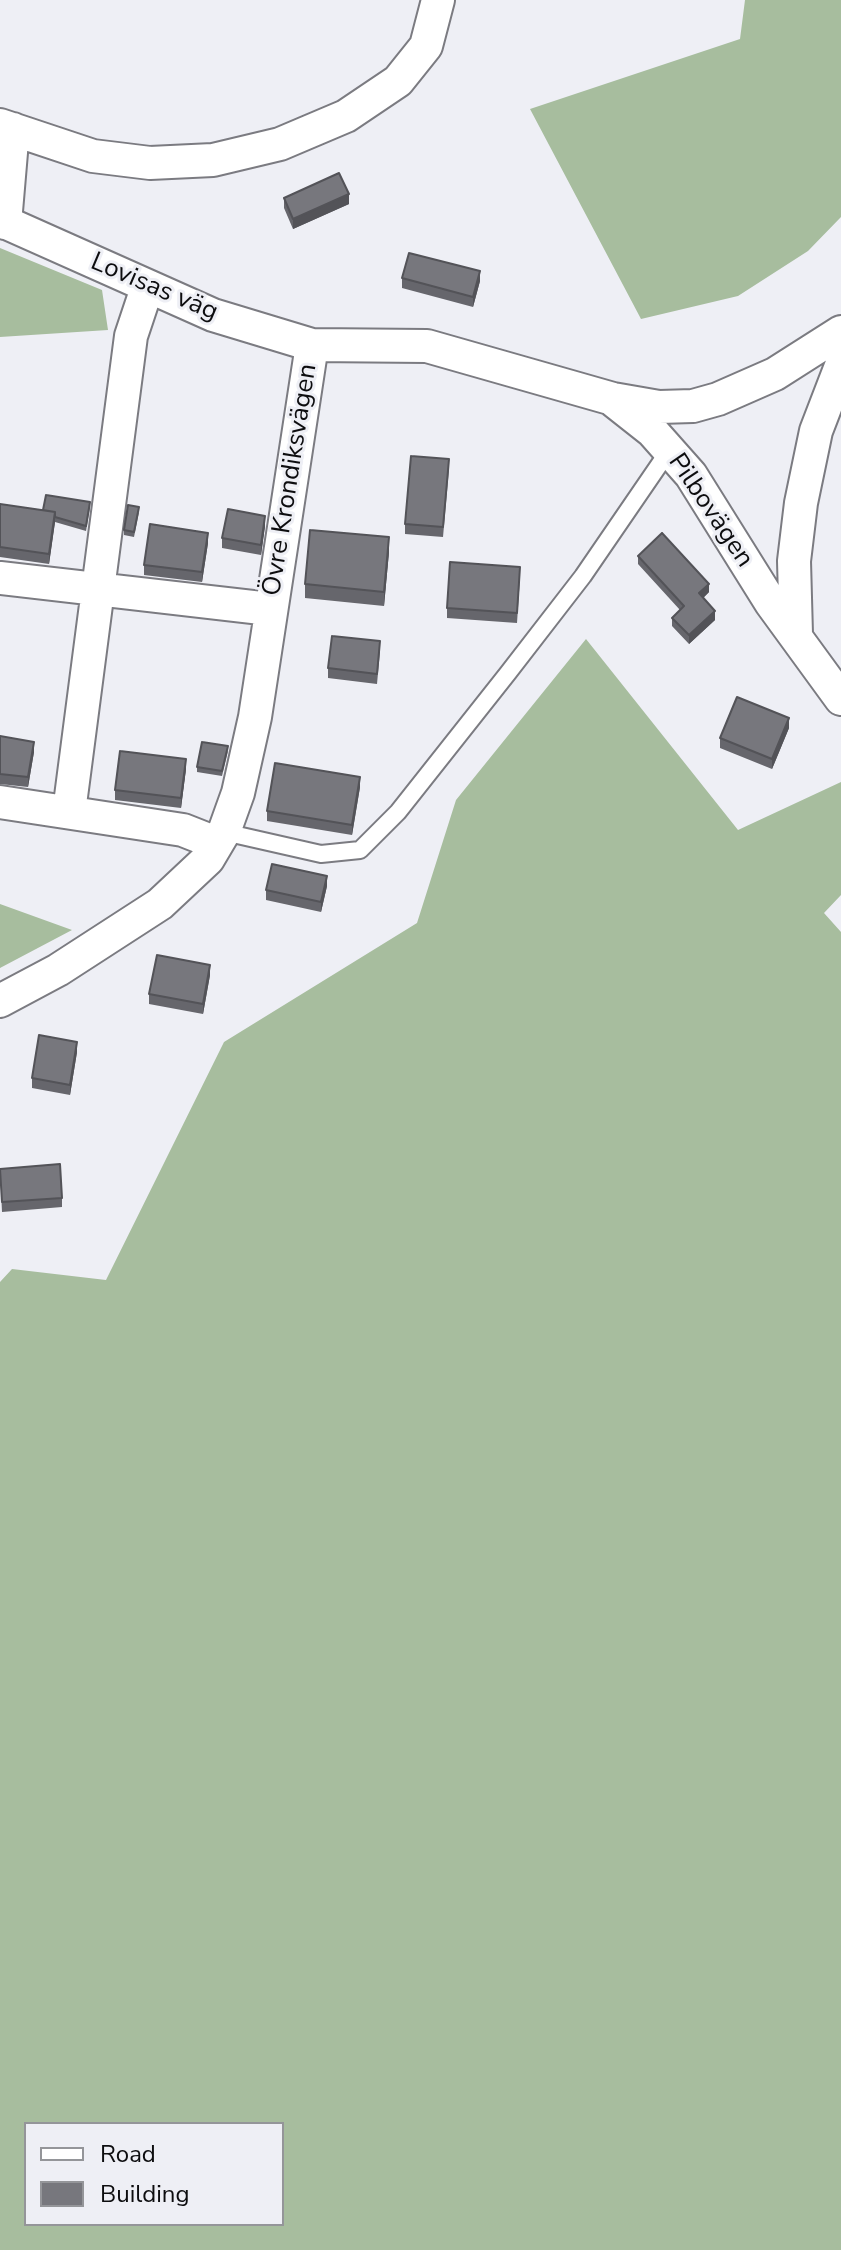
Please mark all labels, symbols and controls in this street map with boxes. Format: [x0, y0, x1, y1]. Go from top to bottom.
street label: Lovisas väg [86, 247, 222, 329]
street label: Övre Krondiksvägen [257, 362, 325, 598]
street label: Pilbovägen [661, 448, 759, 574]
legend [24, 2122, 284, 2226]
text: Road [100, 2138, 156, 2170]
text: Building [100, 2178, 190, 2210]

